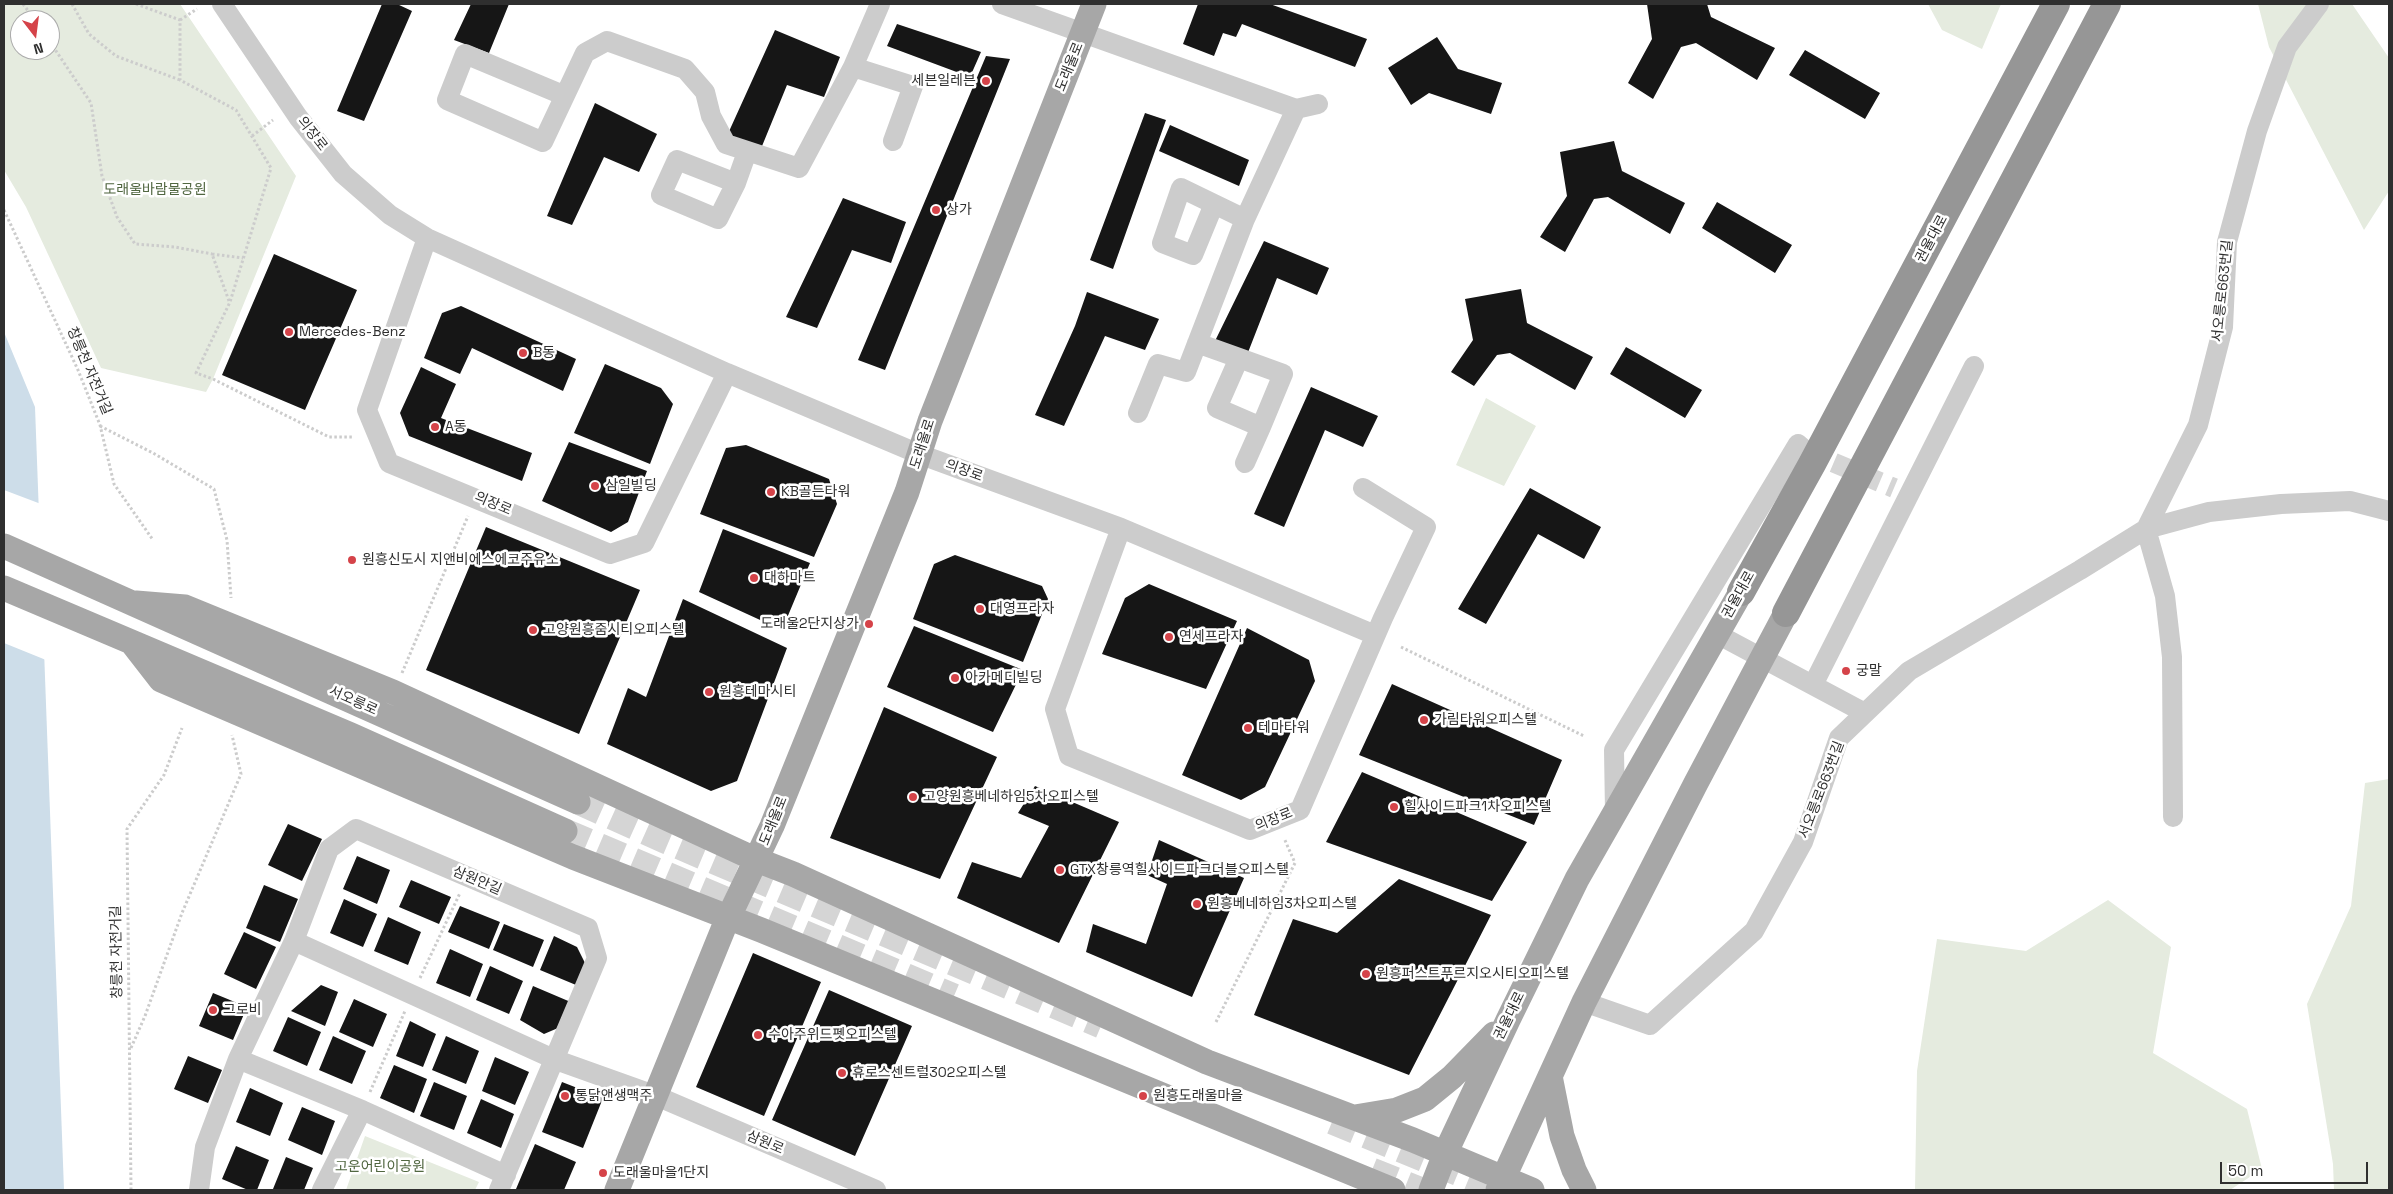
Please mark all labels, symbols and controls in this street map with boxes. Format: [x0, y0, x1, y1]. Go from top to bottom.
north arrow [10, 10, 60, 60]
text: N [32, 39, 45, 58]
street label: 도래울로 [1053, 40, 1087, 94]
place label: 세븐일레븐 [912, 73, 976, 89]
marker: 세븐일레븐 [980, 75, 992, 87]
street label: 의장로 [293, 114, 331, 154]
park label: 도래울바람물공원 [103, 182, 207, 198]
place label: 상가 [946, 202, 972, 218]
marker: 상가 [930, 204, 942, 216]
street label: 권율대로 [1912, 212, 1952, 266]
street label: 서오릉로663번길 [2209, 239, 2237, 343]
place label: Mercedes-Benz [299, 324, 406, 340]
street label: 창릉천 자전거길 [63, 325, 115, 417]
marker: Mercedes-Benz [283, 326, 295, 338]
place label: B동 [533, 345, 555, 361]
marker: B동 [517, 347, 529, 359]
street label: 도래울로 [907, 417, 939, 471]
place label: A동 [445, 419, 467, 435]
marker: A동 [429, 421, 441, 433]
street label: 의장로 [943, 456, 985, 486]
place label: 삼일빌딩 [605, 478, 657, 494]
marker: 삼일빌딩 [589, 480, 601, 492]
place label: KB골든타워 [781, 484, 850, 500]
marker: KB골든타워 [765, 486, 777, 498]
street label: 의장로 [472, 489, 514, 519]
place label: 원흥신도시 지앤비에스에코주유소 [362, 552, 559, 568]
marker: 원흥신도시 지앤비에스에코주유소 [346, 554, 358, 566]
street label: 권율대로 [1719, 568, 1759, 622]
place label: 대하마트 [764, 570, 816, 586]
marker: 대하마트 [748, 572, 760, 584]
place label: 대영프라자 [990, 601, 1054, 617]
marker: 대영프라자 [974, 603, 986, 615]
place label: 도래울2단지상가 [760, 616, 859, 632]
marker: 도래울2단지상가 [863, 618, 875, 630]
place label: 고양원흥줌시티오피스텔 [543, 622, 685, 638]
marker: 고양원흥줌시티오피스텔 [527, 624, 539, 636]
place label: 연세프라자 [1179, 629, 1243, 645]
marker: 연세프라자 [1163, 631, 1175, 643]
place label: 궁말 [1856, 663, 1882, 679]
marker: 궁말 [1840, 665, 1852, 677]
place label: 아카메디빌딩 [965, 670, 1042, 686]
marker: 아카메디빌딩 [949, 672, 961, 684]
street label: 서오릉로 [326, 683, 380, 719]
place label: 원흥테마시티 [719, 684, 796, 700]
marker: 원흥테마시티 [703, 686, 715, 698]
place label: 가림타워오피스텔 [1434, 712, 1537, 728]
marker: 가림타워오피스텔 [1418, 714, 1430, 726]
place label: 테마타워 [1258, 720, 1310, 736]
marker: 테마타워 [1242, 722, 1254, 734]
street label: 서오릉로663번길 [1796, 739, 1848, 841]
place label: 고양원흥베네하임5차오피스텔 [923, 789, 1099, 805]
marker: 고양원흥베네하임5차오피스텔 [907, 791, 919, 803]
street label: 도래울로 [757, 794, 791, 848]
place label: 힐사이드파크1차오피스텔 [1404, 799, 1552, 815]
marker: 힐사이드파크1차오피스텔 [1388, 801, 1400, 813]
street label: 의장로 [1253, 805, 1295, 835]
place label: GTX창릉역힐사이드파크더블오피스텔 [1070, 862, 1289, 878]
street label: 삼원안길 [450, 863, 504, 899]
marker: GTX창릉역힐사이드파크더블오피스텔 [1054, 864, 1066, 876]
place label: 원흥베네하임3차오피스텔 [1207, 896, 1357, 912]
marker: 원흥베네하임3차오피스텔 [1191, 898, 1203, 910]
street label: 창릉천 자전거길 [108, 905, 126, 999]
place label: 원흥퍼스트푸르지오시티오피스텔 [1376, 966, 1569, 982]
marker: 원흥퍼스트푸르지오시티오피스텔 [1360, 968, 1372, 980]
street label: 권율대로 [1491, 989, 1529, 1043]
place label: 그로비 [223, 1002, 262, 1018]
marker: 그로비 [207, 1004, 219, 1016]
place label: 수아주위드펫오피스텔 [768, 1027, 897, 1043]
marker: 수아주위드펫오피스텔 [752, 1029, 764, 1041]
place label: 휴로스센트럴302오피스텔 [852, 1065, 1007, 1081]
marker: 휴로스센트럴302오피스텔 [836, 1067, 848, 1079]
place label: 통닭앤생맥주 [575, 1088, 652, 1104]
place label: 원흥도래울마을 [1153, 1088, 1243, 1104]
marker: 통닭앤생맥주 [559, 1090, 571, 1102]
marker: 원흥도래울마을 [1137, 1090, 1149, 1102]
street label: 삼원로 [744, 1128, 786, 1158]
scale bar [2223, 1152, 2370, 1184]
park label: 고운어린이공원 [335, 1159, 425, 1175]
text: 50 m [2228, 1161, 2263, 1180]
place label: 도래울마을1단지 [613, 1165, 709, 1181]
marker: 도래울마을1단지 [597, 1167, 609, 1179]

